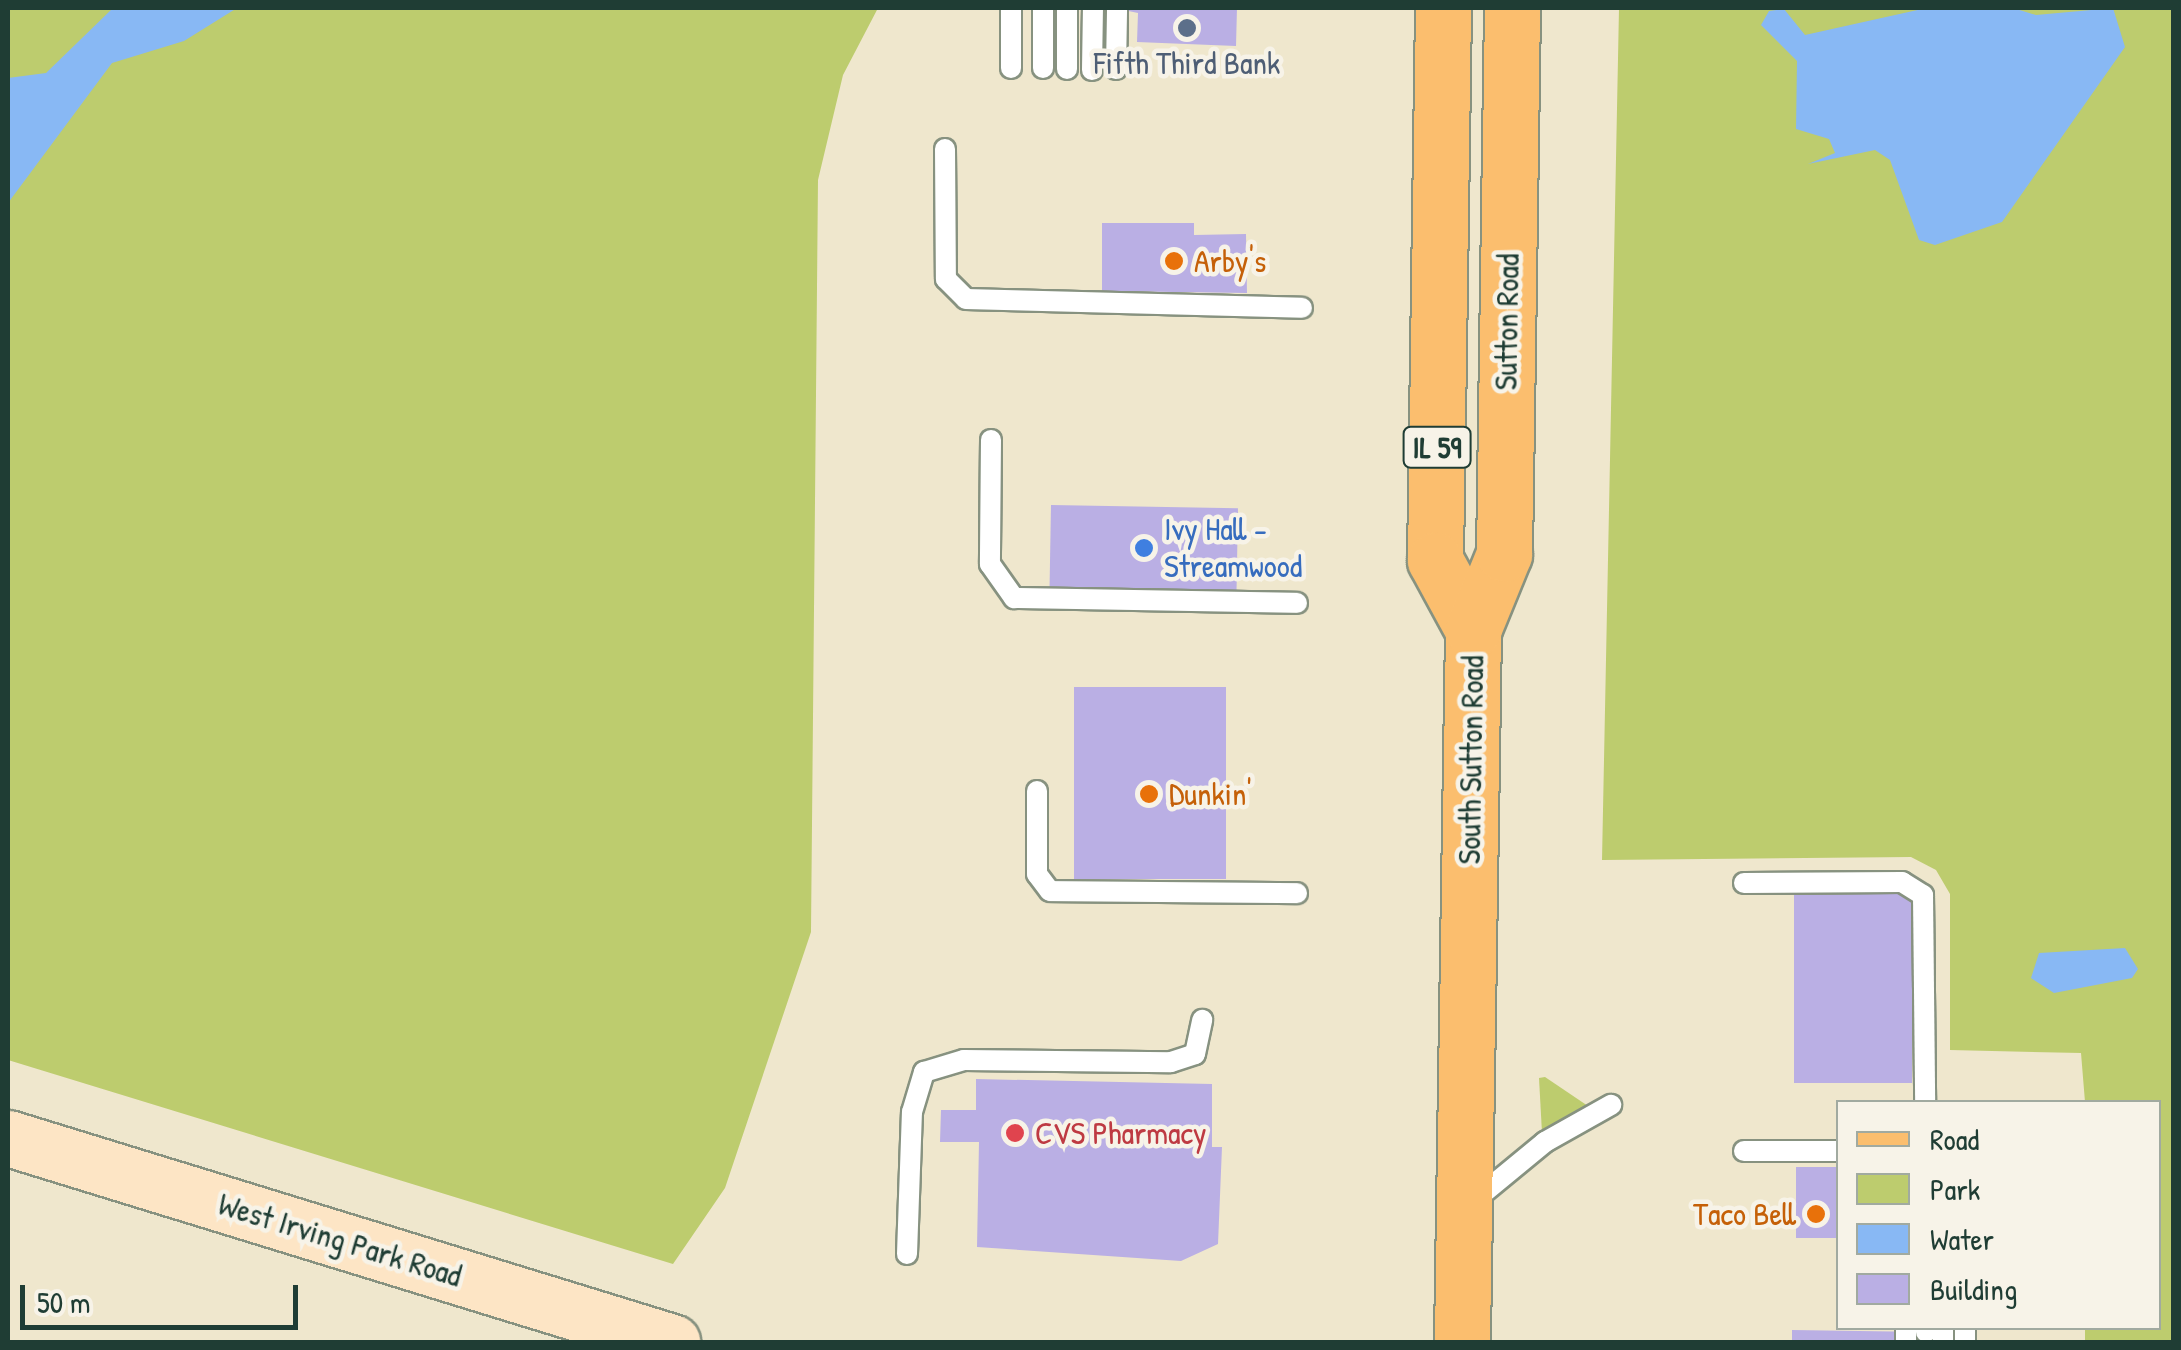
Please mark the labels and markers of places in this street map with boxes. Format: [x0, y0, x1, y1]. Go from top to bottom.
marker: Fifth Third Bank [1176, 17, 1198, 39]
place label: Fifth Third Bank [1094, 44, 1280, 82]
place label: Arby's [1194, 242, 1266, 280]
marker: Arby's [1163, 250, 1185, 272]
place label: Ivy Hall - Streamwood [1164, 511, 1302, 586]
marker: Ivy Hall - Streamwood [1133, 537, 1155, 559]
place label: Dunkin' [1169, 775, 1252, 813]
marker: Dunkin' [1138, 783, 1160, 805]
place label: CVS Pharmacy [1035, 1114, 1207, 1152]
marker: CVS Pharmacy [1004, 1122, 1026, 1144]
place label: Taco Bell [1693, 1195, 1796, 1233]
marker: Taco Bell [1805, 1203, 1827, 1225]

